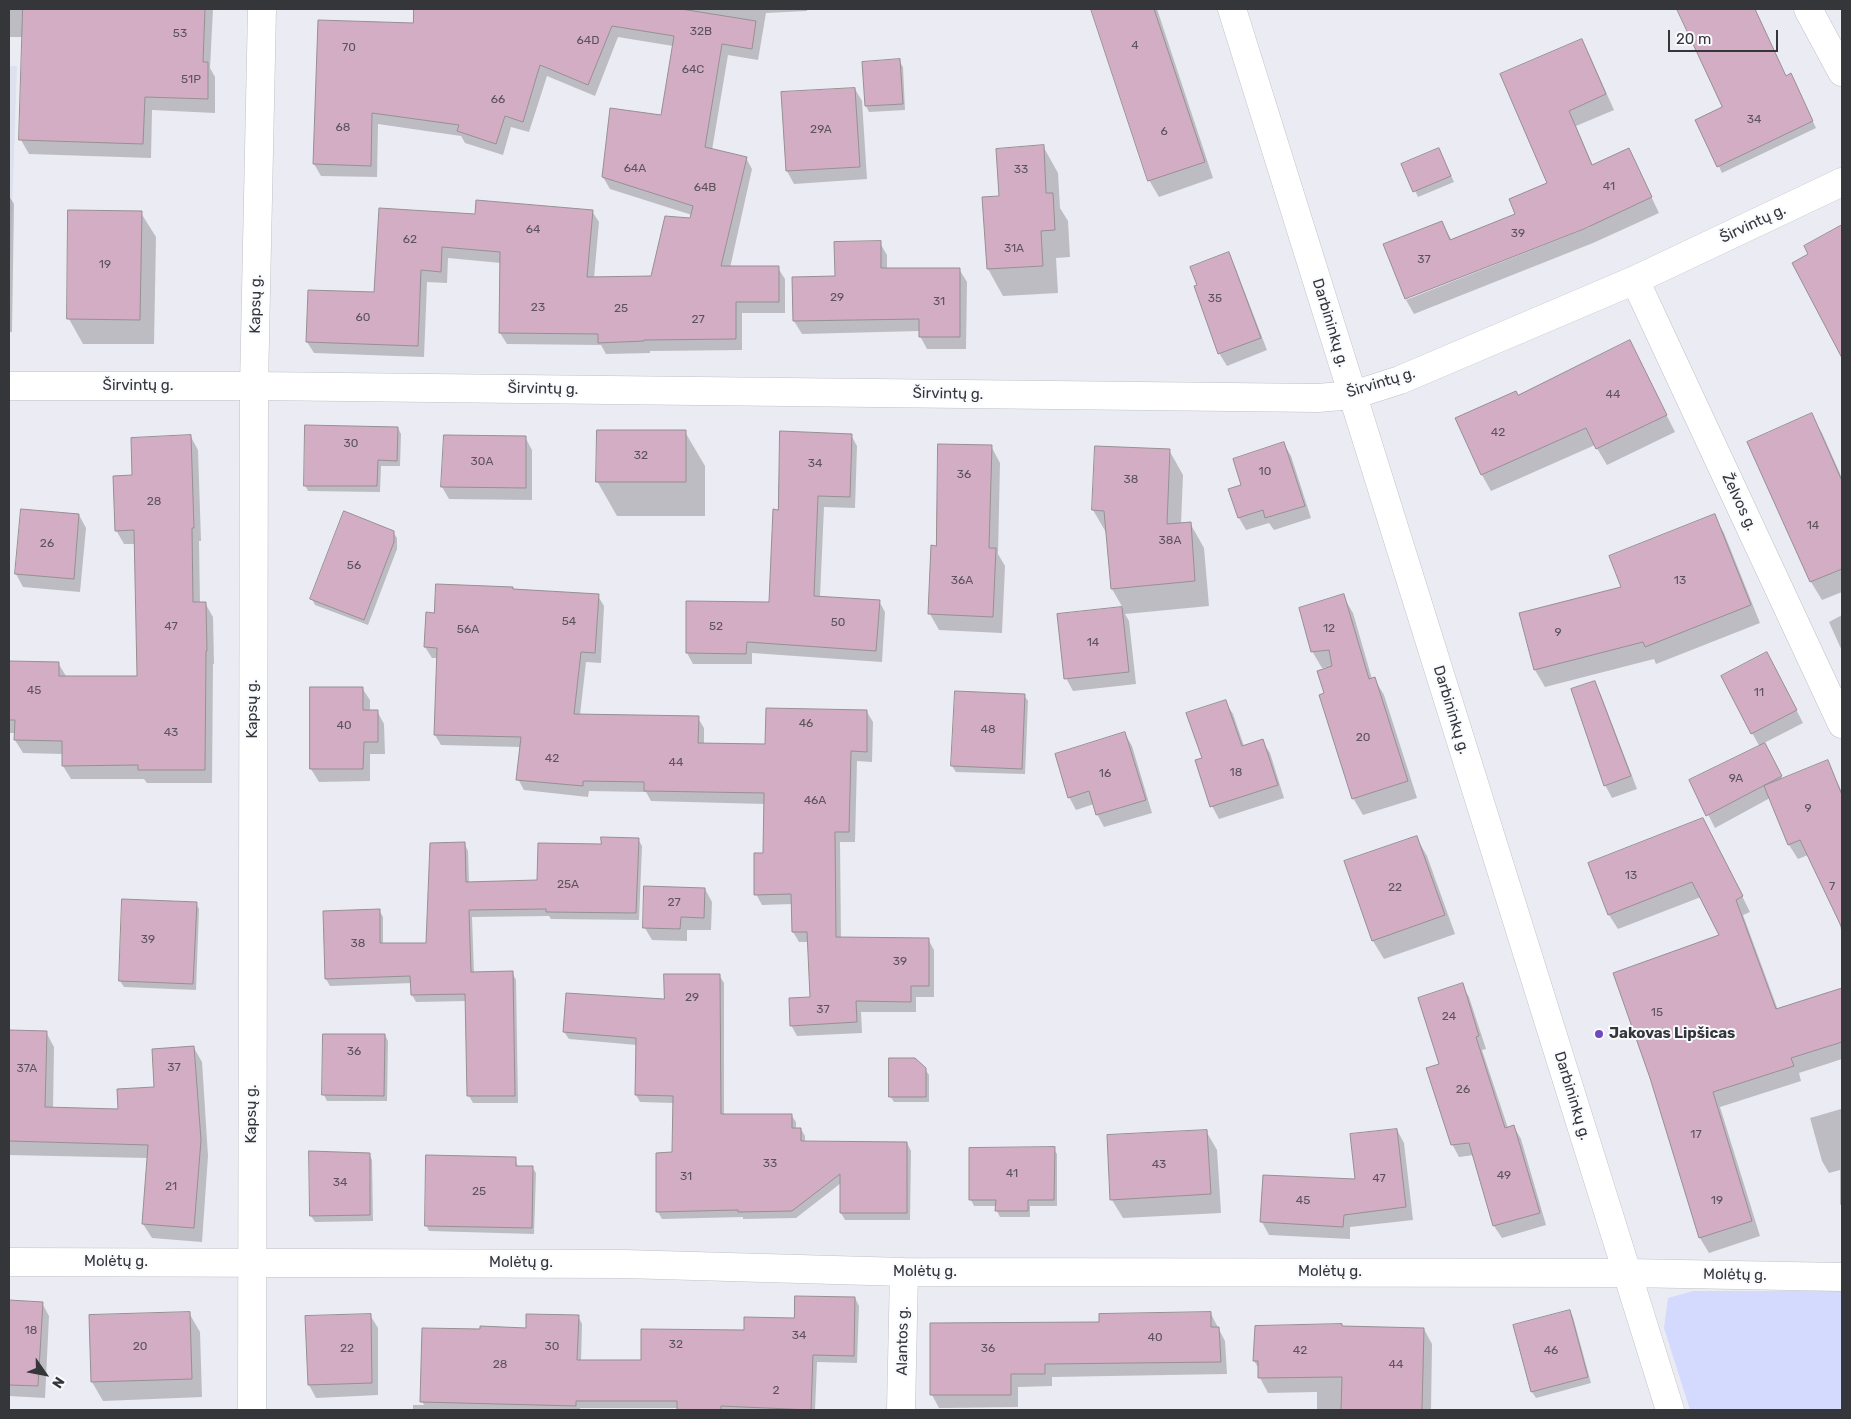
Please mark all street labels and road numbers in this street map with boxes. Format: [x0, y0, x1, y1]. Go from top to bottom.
street label: Širvintų g. [1717, 201, 1789, 247]
street label: Kapsų g. [246, 274, 266, 334]
street label: Darbininkų g. [1308, 276, 1352, 370]
street label: Širvintų g. [1344, 364, 1418, 402]
street label: Širvintų g. [103, 377, 173, 395]
street label: Širvintų g. [507, 379, 579, 399]
street label: Širvintų g. [912, 384, 984, 404]
street label: Želvos g. [1718, 470, 1760, 534]
street label: Darbininkų g. [1429, 663, 1473, 757]
street label: Kapsų g. [244, 679, 262, 739]
street label: Darbininkų g. [1550, 1049, 1594, 1143]
street label: Kapsų g. [243, 1084, 261, 1144]
street label: Molėtų g. [84, 1253, 148, 1271]
street label: Molėtų g. [489, 1254, 553, 1272]
street label: Molėtų g. [893, 1263, 957, 1281]
street label: Molėtų g. [1298, 1263, 1362, 1281]
street label: Molėtų g. [1703, 1265, 1767, 1285]
street label: Alantos g. [893, 1306, 913, 1376]

